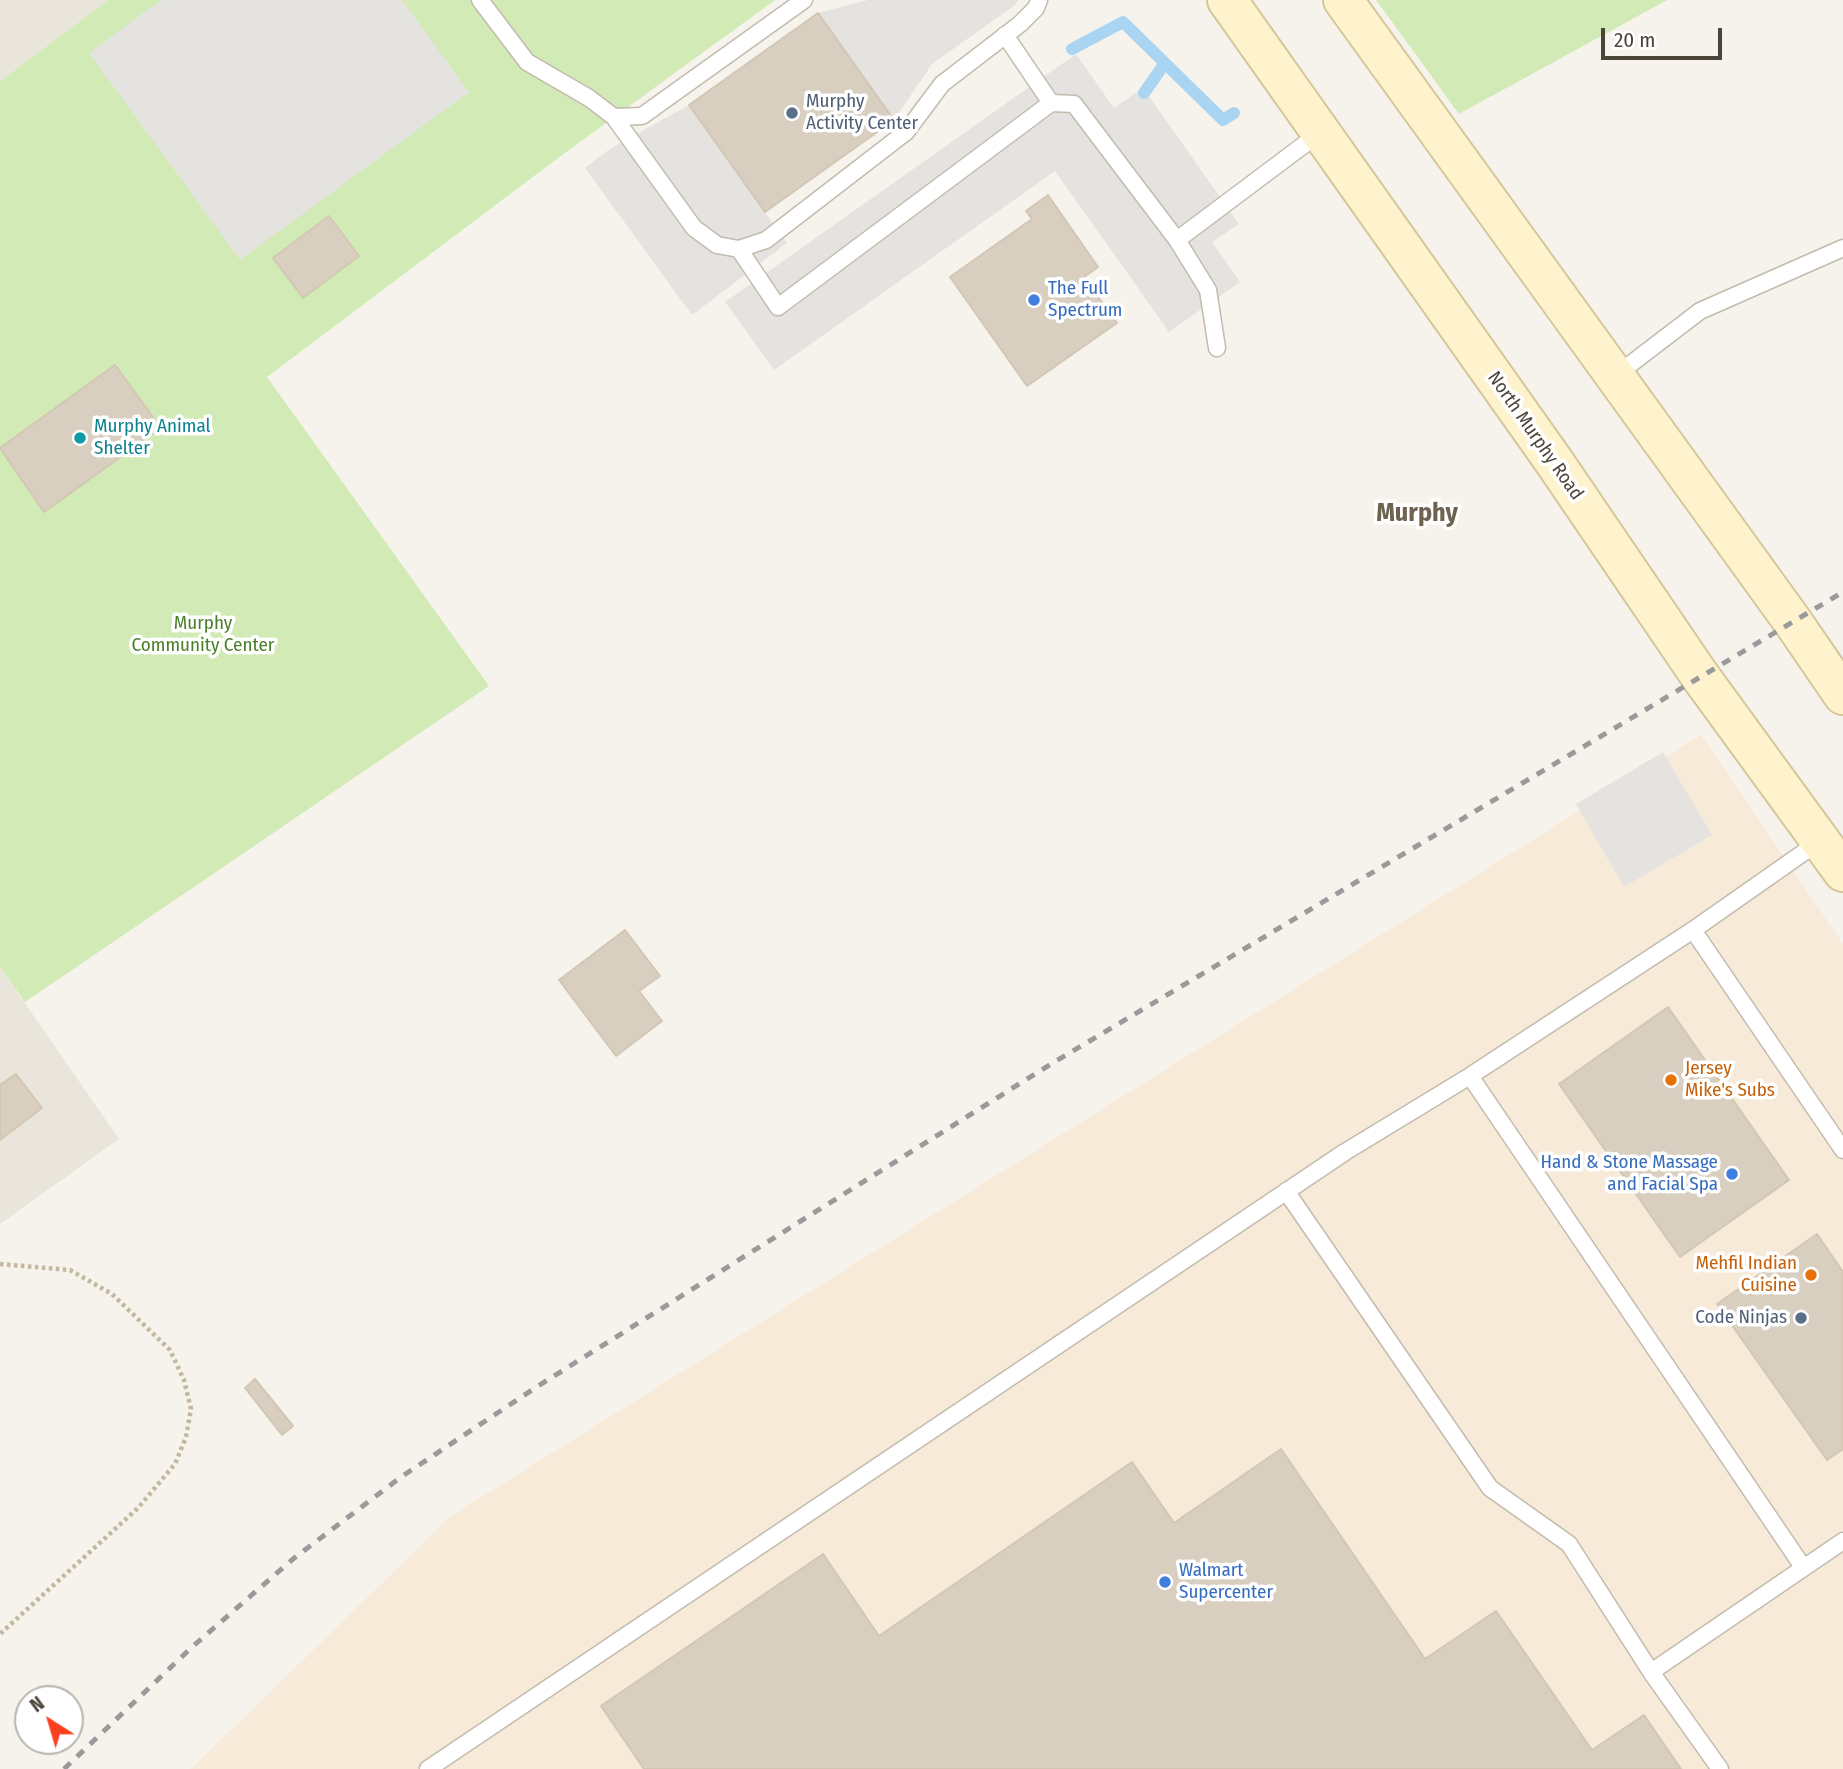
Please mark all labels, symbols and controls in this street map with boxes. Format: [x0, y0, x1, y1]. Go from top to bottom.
scale bar [1605, 14, 1726, 58]
text: 20 m [1614, 27, 1655, 53]
place label: Murphy Activity Center [806, 91, 918, 135]
marker: Murphy Activity Center [784, 105, 800, 121]
place label: The Full Spectrum [1048, 278, 1122, 322]
marker: The Full Spectrum [1026, 292, 1042, 308]
street label: North Murphy Road [1482, 368, 1588, 504]
place label: Murphy Animal Shelter [94, 416, 211, 460]
marker: Murphy Animal Shelter [72, 430, 88, 446]
district label: Murphy [1376, 498, 1458, 530]
park label: Murphy Community Center [132, 613, 274, 657]
place label: Jersey Mike's Subs [1685, 1058, 1775, 1102]
marker: Jersey Mike's Subs [1663, 1072, 1679, 1088]
place label: Hand & Stone Massage and Facial Spa [1540, 1152, 1718, 1196]
marker: Hand & Stone Massage and Facial Spa [1724, 1166, 1740, 1182]
place label: Mehfil Indian Cuisine [1695, 1253, 1797, 1297]
marker: Mehfil Indian Cuisine [1803, 1267, 1819, 1283]
place label: Code Ninjas [1695, 1307, 1787, 1329]
marker: Code Ninjas [1793, 1310, 1809, 1326]
place label: Walmart Supercenter [1179, 1560, 1273, 1604]
marker: Walmart Supercenter [1157, 1574, 1173, 1590]
north arrow [14, 1685, 84, 1755]
text: N [26, 1692, 49, 1717]

